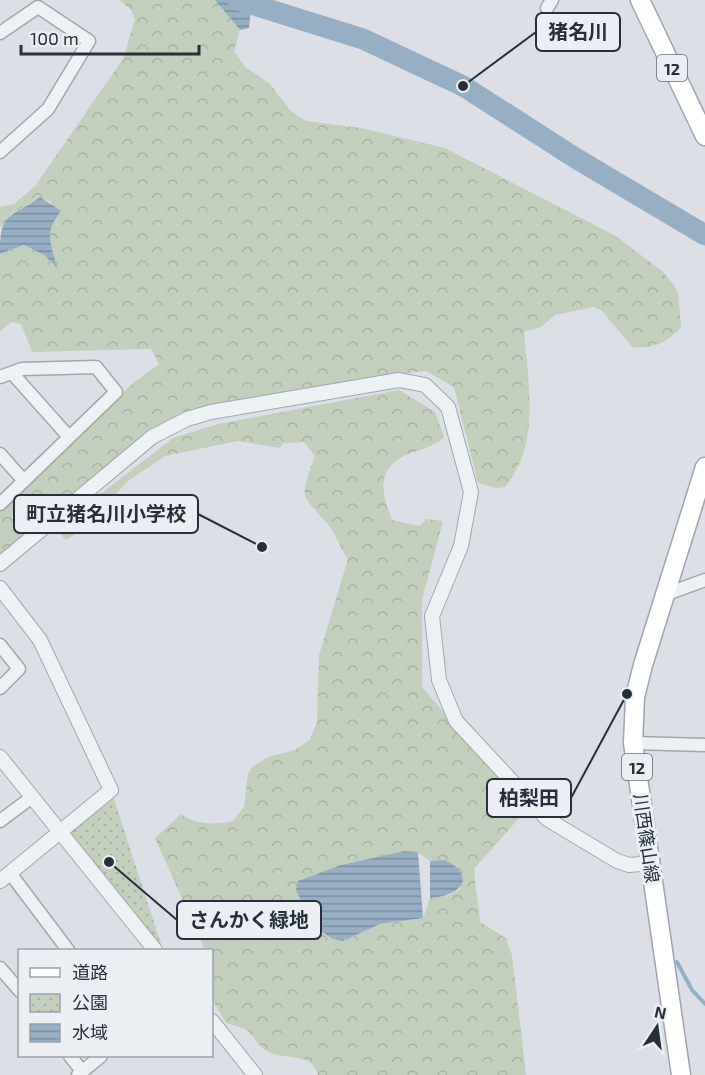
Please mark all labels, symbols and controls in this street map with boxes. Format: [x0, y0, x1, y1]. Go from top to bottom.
callout: 猪名川 [536, 13, 620, 51]
scale bar [21, 18, 200, 56]
text: 猪名川 [548, 19, 608, 43]
text: 100 m [30, 27, 79, 49]
road number: 12 [657, 55, 687, 81]
callout: 町立猪名川小学校 [14, 495, 198, 533]
text: 町立猪名川小学校 [26, 501, 186, 525]
road number: 12 [622, 754, 652, 780]
callout: 柏梨田 [487, 779, 571, 817]
text: 柏梨田 [499, 785, 559, 809]
street label: 川西篠山線 [630, 792, 664, 884]
callout: さんかく緑地 [177, 901, 321, 939]
text: さんかく緑地 [189, 907, 309, 931]
legend [18, 949, 213, 1057]
text: 道路 [72, 961, 108, 983]
text: 公園 [72, 991, 108, 1013]
north arrow [627, 997, 687, 1057]
text: N [653, 1001, 668, 1022]
text: 水域 [72, 1021, 108, 1043]

